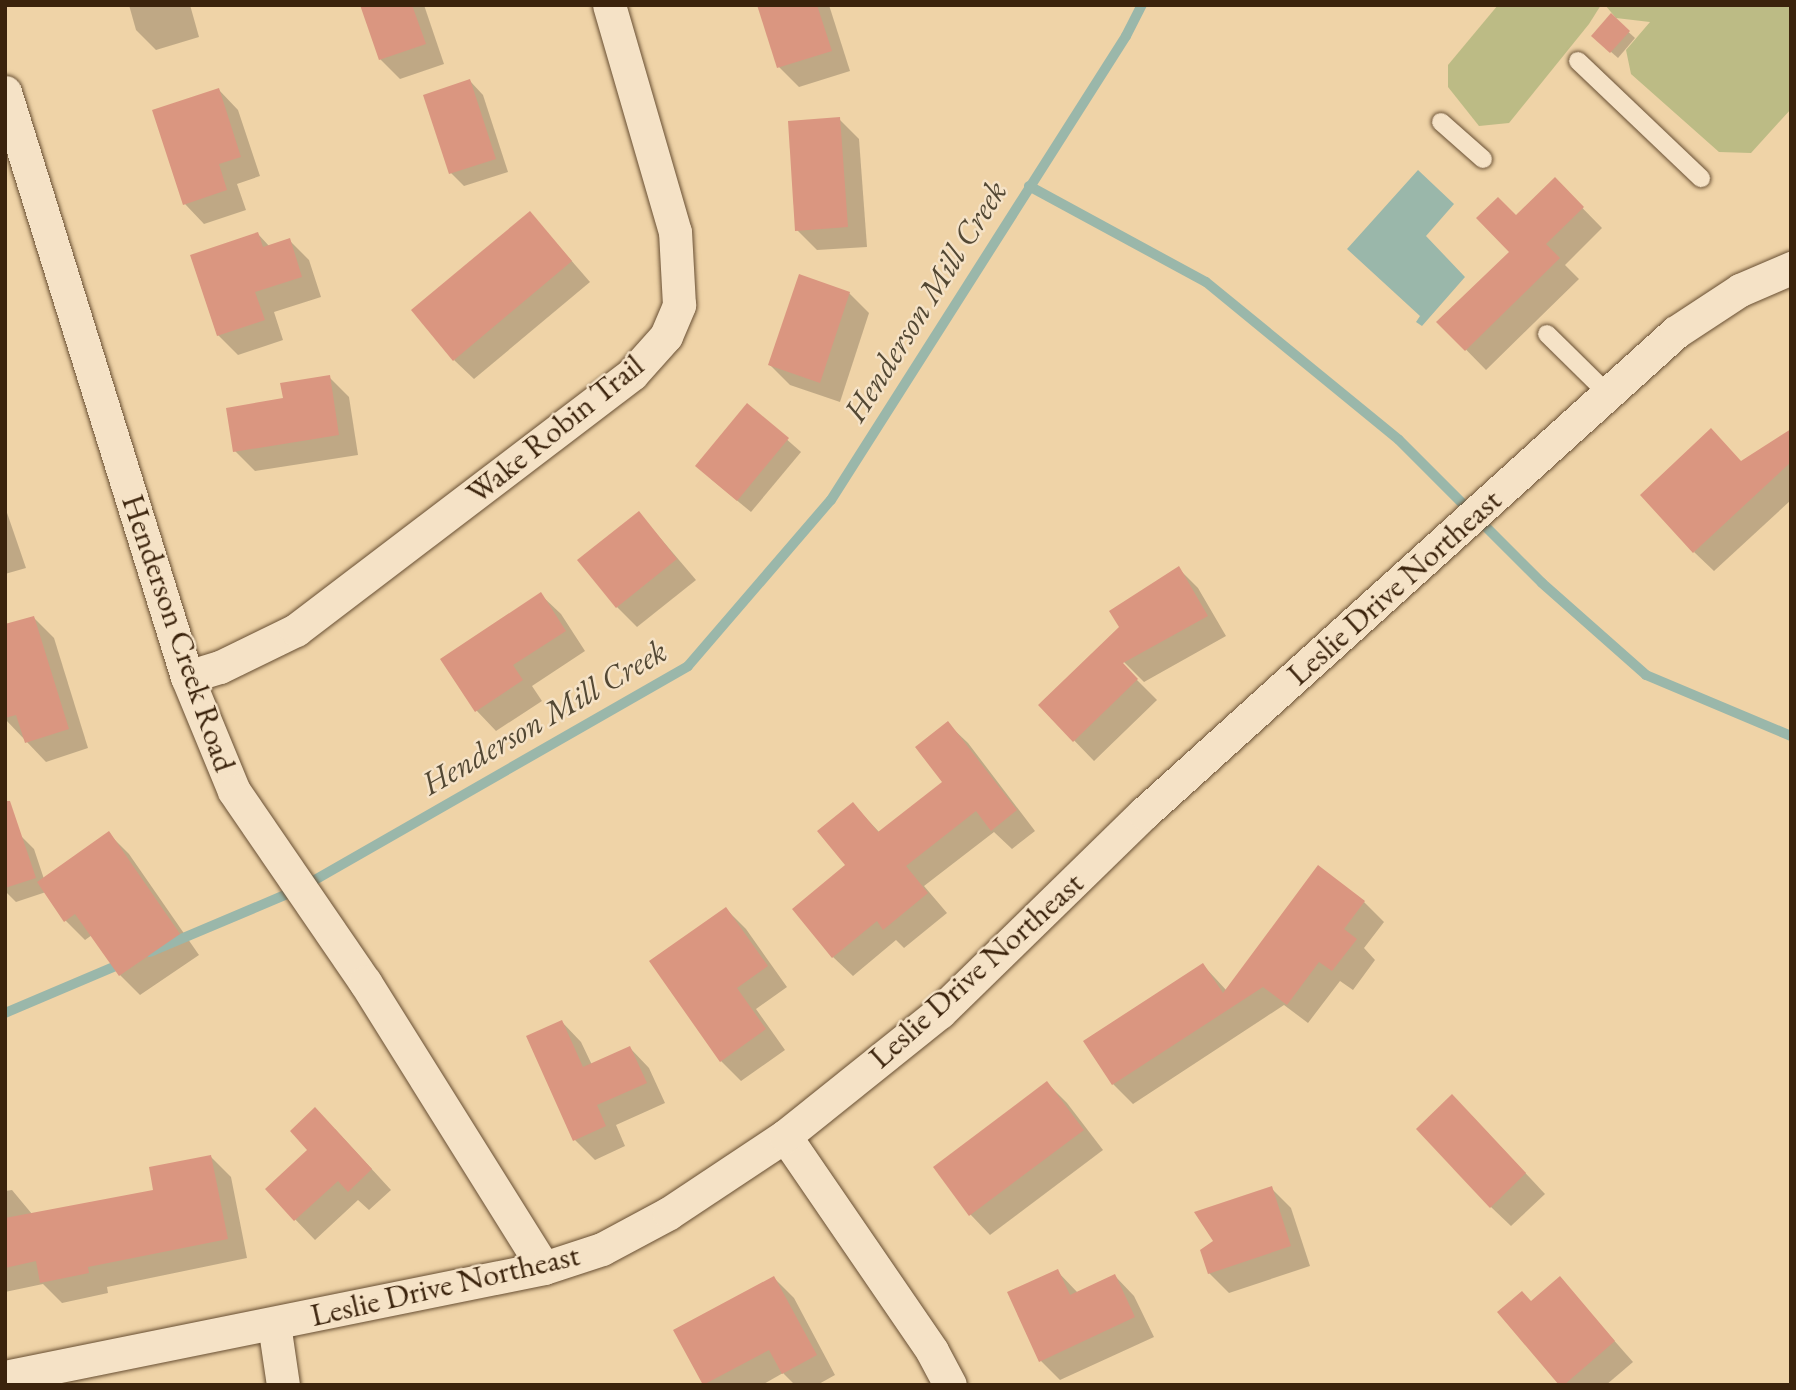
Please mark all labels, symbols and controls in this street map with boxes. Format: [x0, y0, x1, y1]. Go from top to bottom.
water label: Henderson Mill Creek [835, 173, 1015, 429]
street label: Wake Robin Trail [459, 346, 651, 512]
street label: Leslie Drive Northeast [1279, 481, 1509, 693]
street label: Henderson Creek Road [114, 489, 244, 777]
water label: Henderson Mill Creek [414, 631, 674, 803]
street label: Leslie Drive Northeast [861, 864, 1091, 1076]
street label: Leslie Drive Northeast [307, 1235, 583, 1335]

